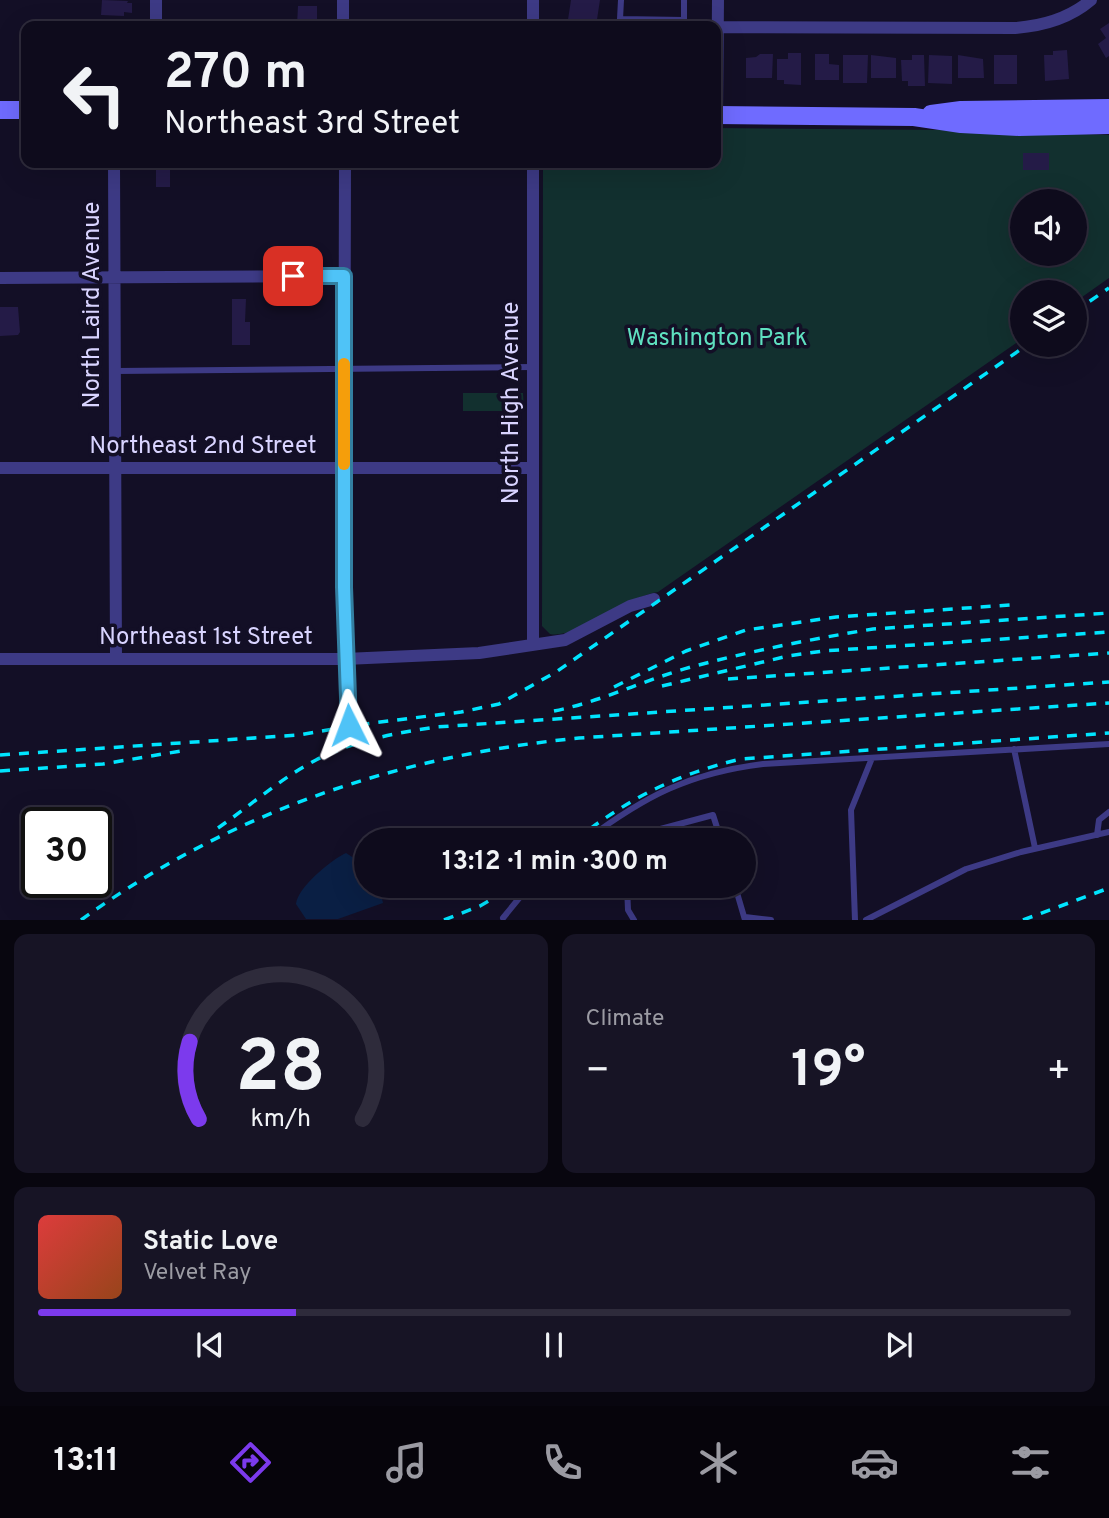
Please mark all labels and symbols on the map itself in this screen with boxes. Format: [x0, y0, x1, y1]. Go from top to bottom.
street label: North Laird Avenue [78, 201, 108, 409]
pin [263, 246, 323, 306]
street label: North High Avenue [497, 302, 527, 504]
park label: Washington Park [626, 324, 808, 354]
street label: Northeast 2nd Street [89, 432, 317, 462]
street label: Northeast 1st Street [99, 623, 313, 653]
position arrow [312, 688, 386, 762]
speed limit sign: 30 [21, 807, 112, 898]

